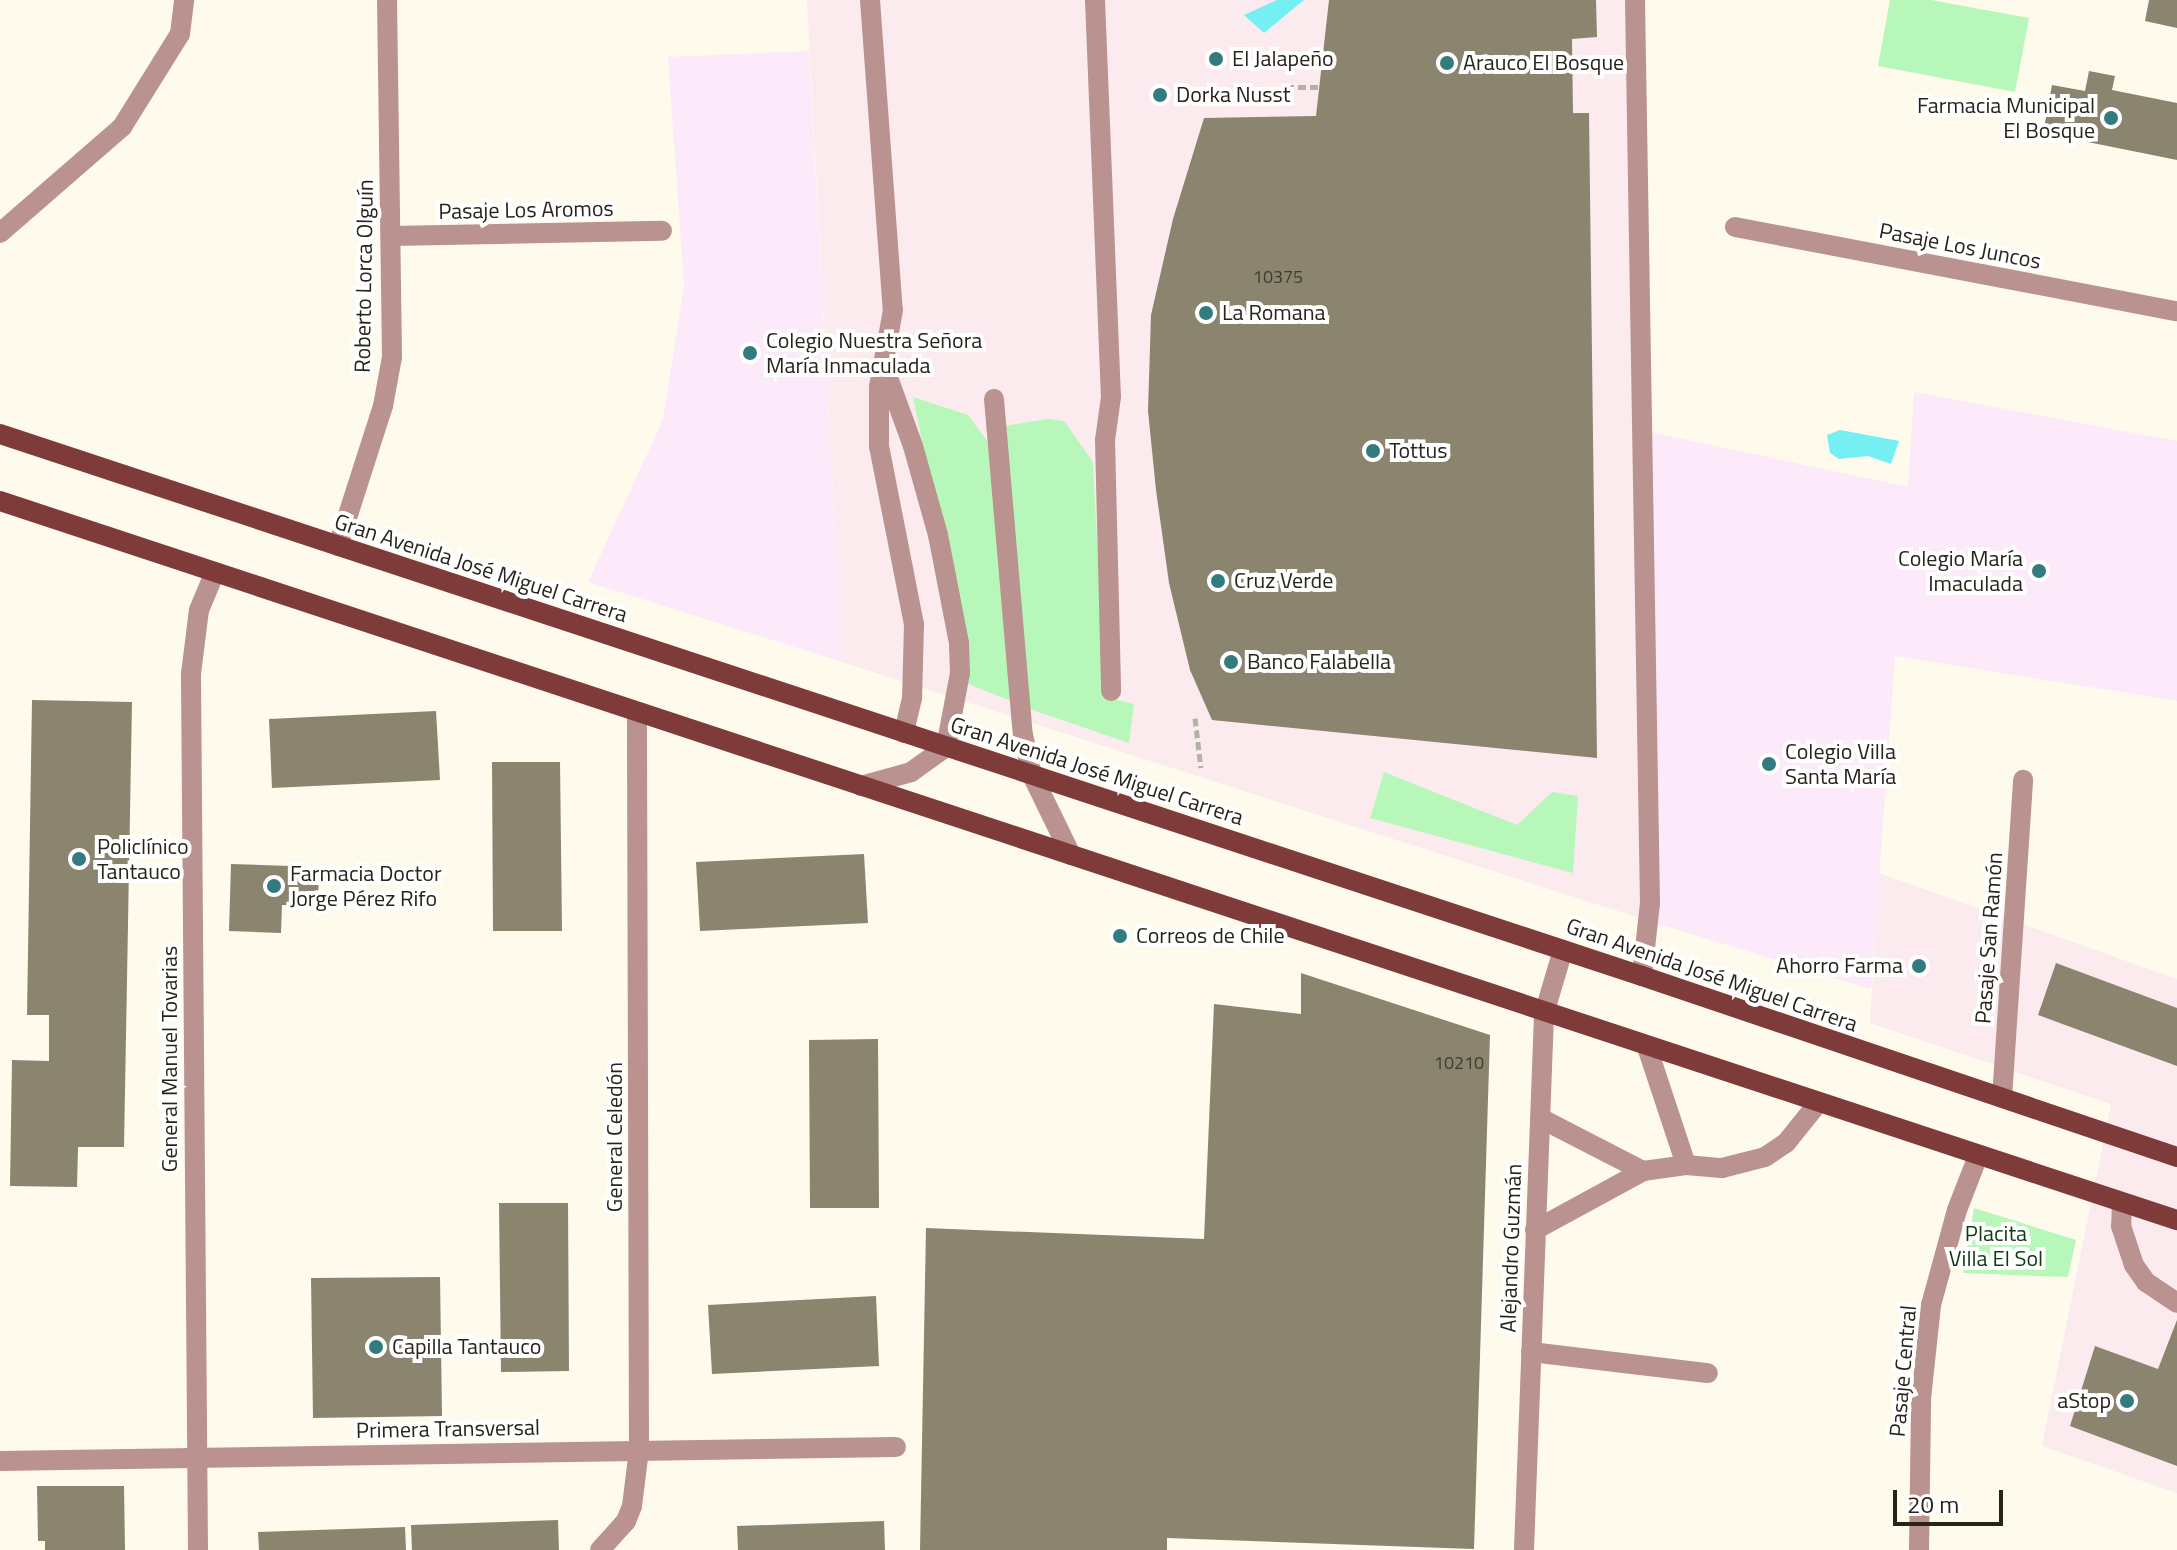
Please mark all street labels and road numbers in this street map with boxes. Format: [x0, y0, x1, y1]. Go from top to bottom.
street label: Roberto Lorca Olguín [349, 179, 379, 373]
street label: Pasaje Los Aromos [438, 195, 614, 225]
street label: Pasaje Los Juncos [1877, 217, 2043, 275]
street label: Gran Avenida José Miguel Carrera [331, 508, 631, 628]
street label: Gran Avenida José Miguel Carrera [947, 711, 1247, 831]
street label: Pasaje San Ramón [1970, 851, 2008, 1025]
street label: Gran Avenida José Miguel Carrera [1563, 913, 1861, 1037]
street label: General Manuel Tovarias [157, 946, 183, 1172]
street label: General Celedón [602, 1062, 628, 1212]
street label: Alejandro Guzmán [1495, 1163, 1527, 1333]
street label: Pasaje Central [1884, 1304, 1922, 1438]
street label: Primera Transversal [356, 1414, 540, 1444]

